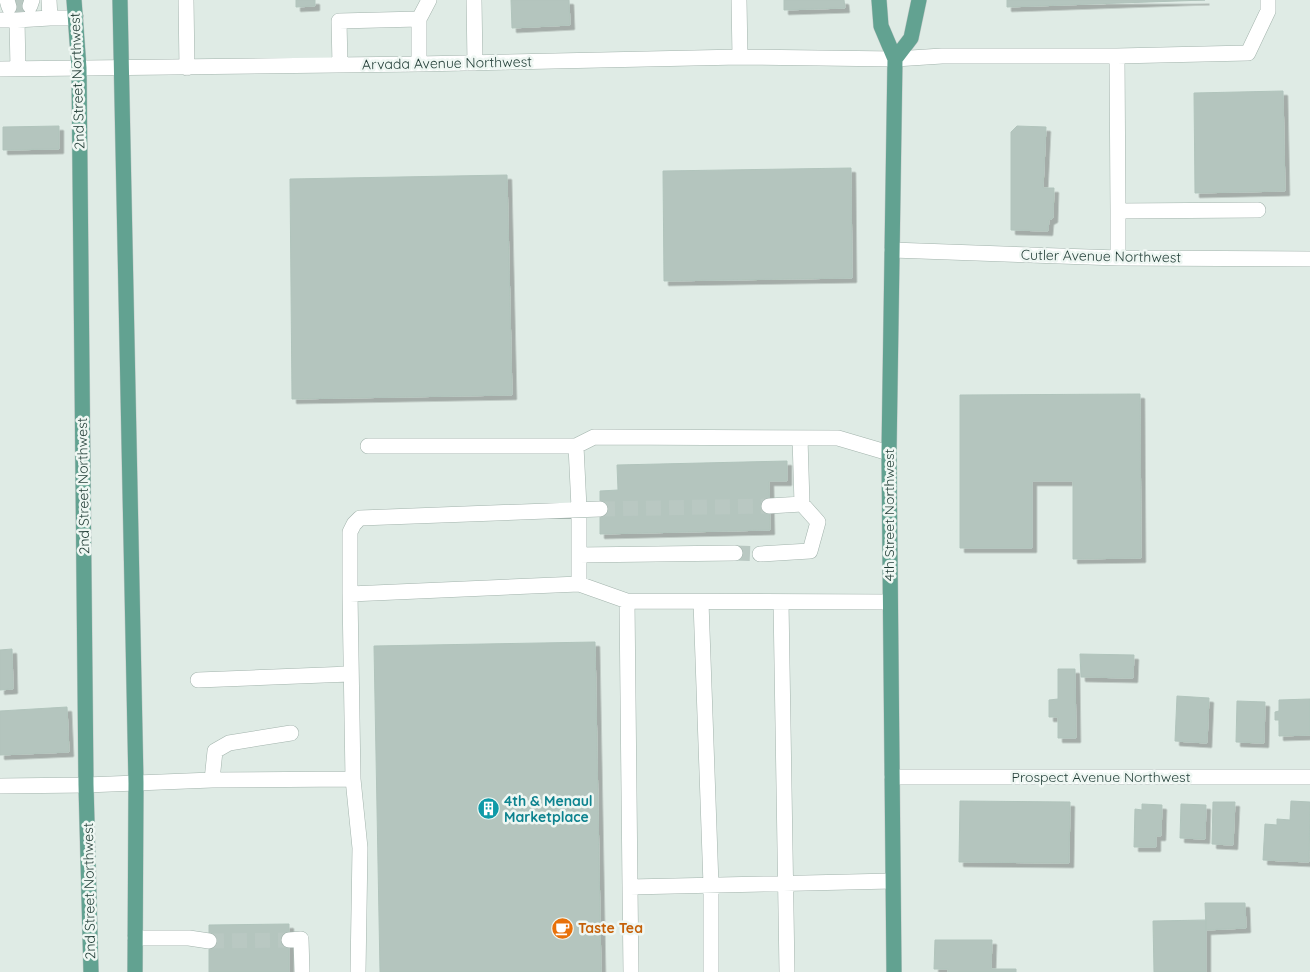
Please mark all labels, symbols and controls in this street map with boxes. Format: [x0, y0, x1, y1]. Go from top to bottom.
street label: 2nd Street Northwest [66, 12, 88, 150]
street label: Arvada Avenue Northwest [362, 53, 532, 73]
street label: Cutler Avenue Northwest [1021, 246, 1182, 266]
street label: 2nd Street Northwest [73, 417, 93, 555]
street label: 4th Street Northwest [880, 449, 898, 581]
street label: Prospect Avenue Northwest [1012, 768, 1191, 786]
place label: 4th & Menaul Marketplace [504, 792, 593, 826]
building icon: 4th & Menaul Marketplace [476, 797, 500, 821]
street label: 2nd Street Northwest [79, 822, 99, 960]
cafe icon: Taste Tea [550, 916, 574, 940]
place label: Taste Tea [578, 919, 643, 937]

